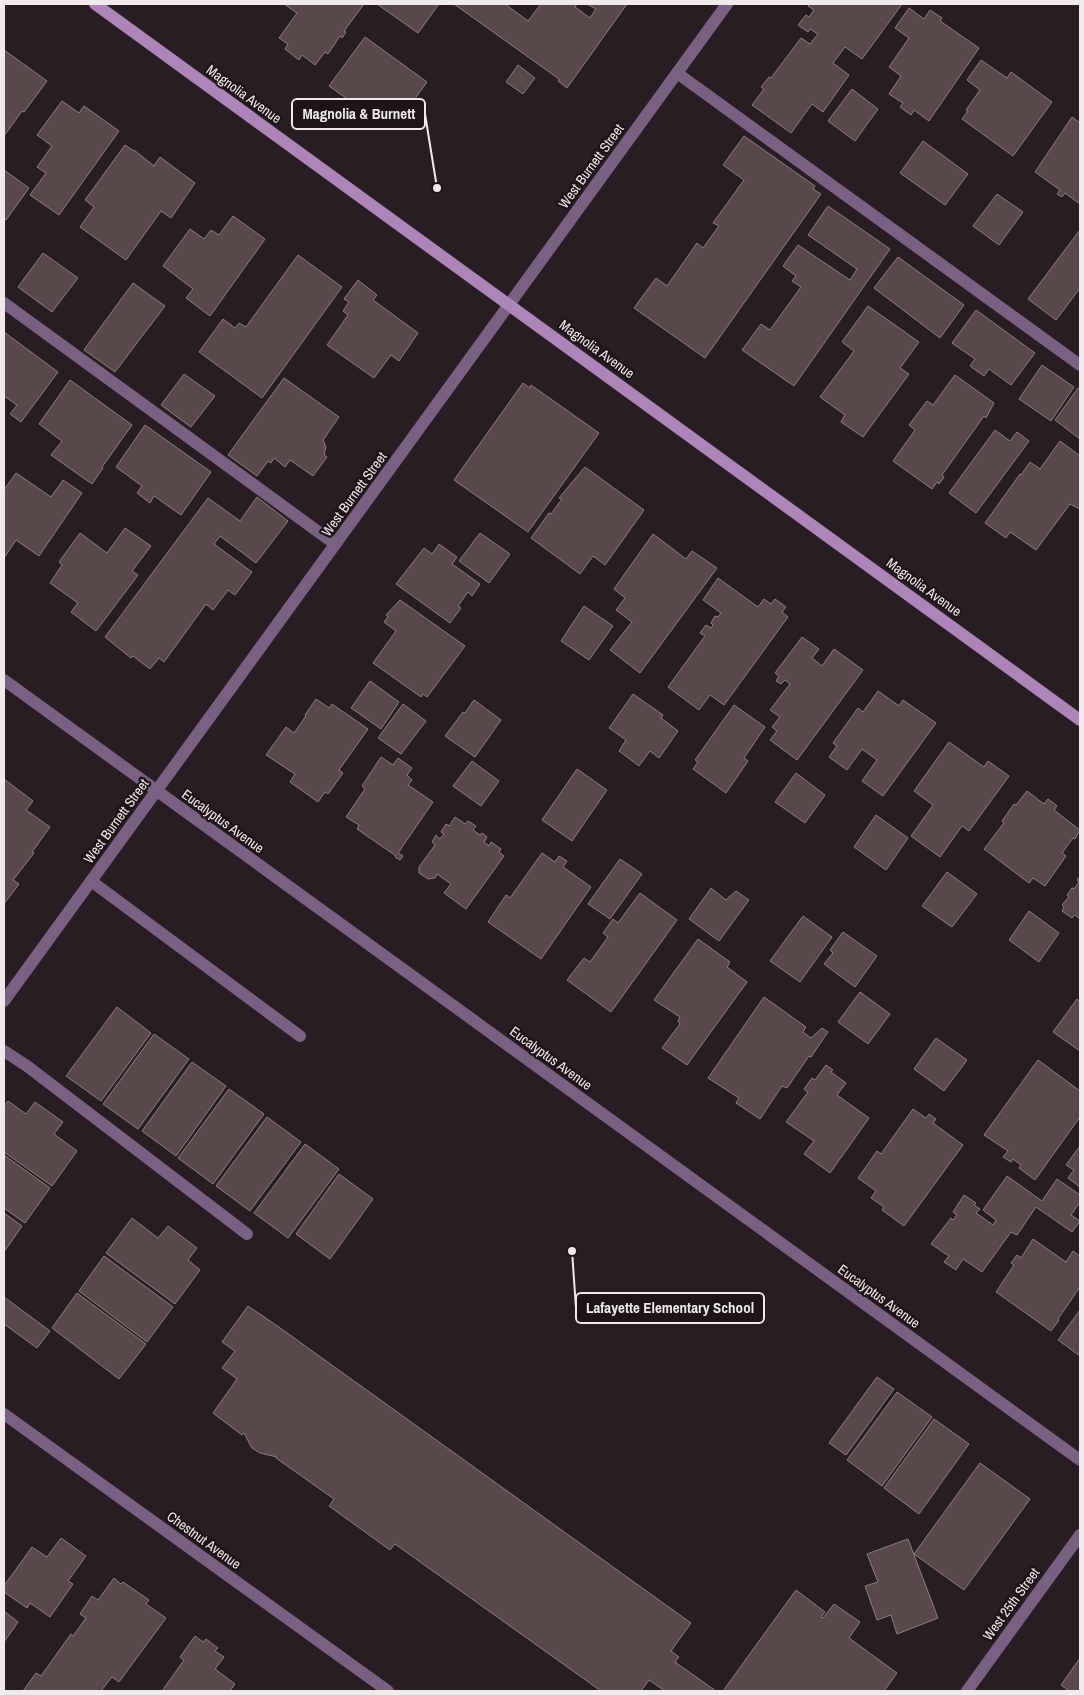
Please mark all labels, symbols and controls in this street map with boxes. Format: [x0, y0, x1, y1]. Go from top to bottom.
street label: Magnolia Avenue [203, 61, 285, 127]
callout: Magnolia & Burnett [292, 99, 425, 129]
text: Magnolia & Burnett [303, 103, 415, 124]
street label: West Burnett Street [554, 120, 628, 212]
street label: Magnolia Avenue [556, 316, 638, 382]
street label: West Burnett Street [317, 448, 391, 540]
street label: Magnolia Avenue [883, 554, 965, 620]
street label: West Burnett Street [79, 775, 153, 867]
street label: Eucalyptus Avenue [178, 785, 268, 857]
street label: Eucalyptus Avenue [506, 1022, 596, 1094]
street label: Eucalyptus Avenue [834, 1260, 924, 1332]
callout: Lafayette Elementary School [576, 1293, 764, 1323]
text: Lafayette Elementary School [586, 1297, 754, 1318]
street label: Chestnut Avenue [163, 1507, 245, 1573]
street label: West 25th Street [979, 1564, 1043, 1644]

